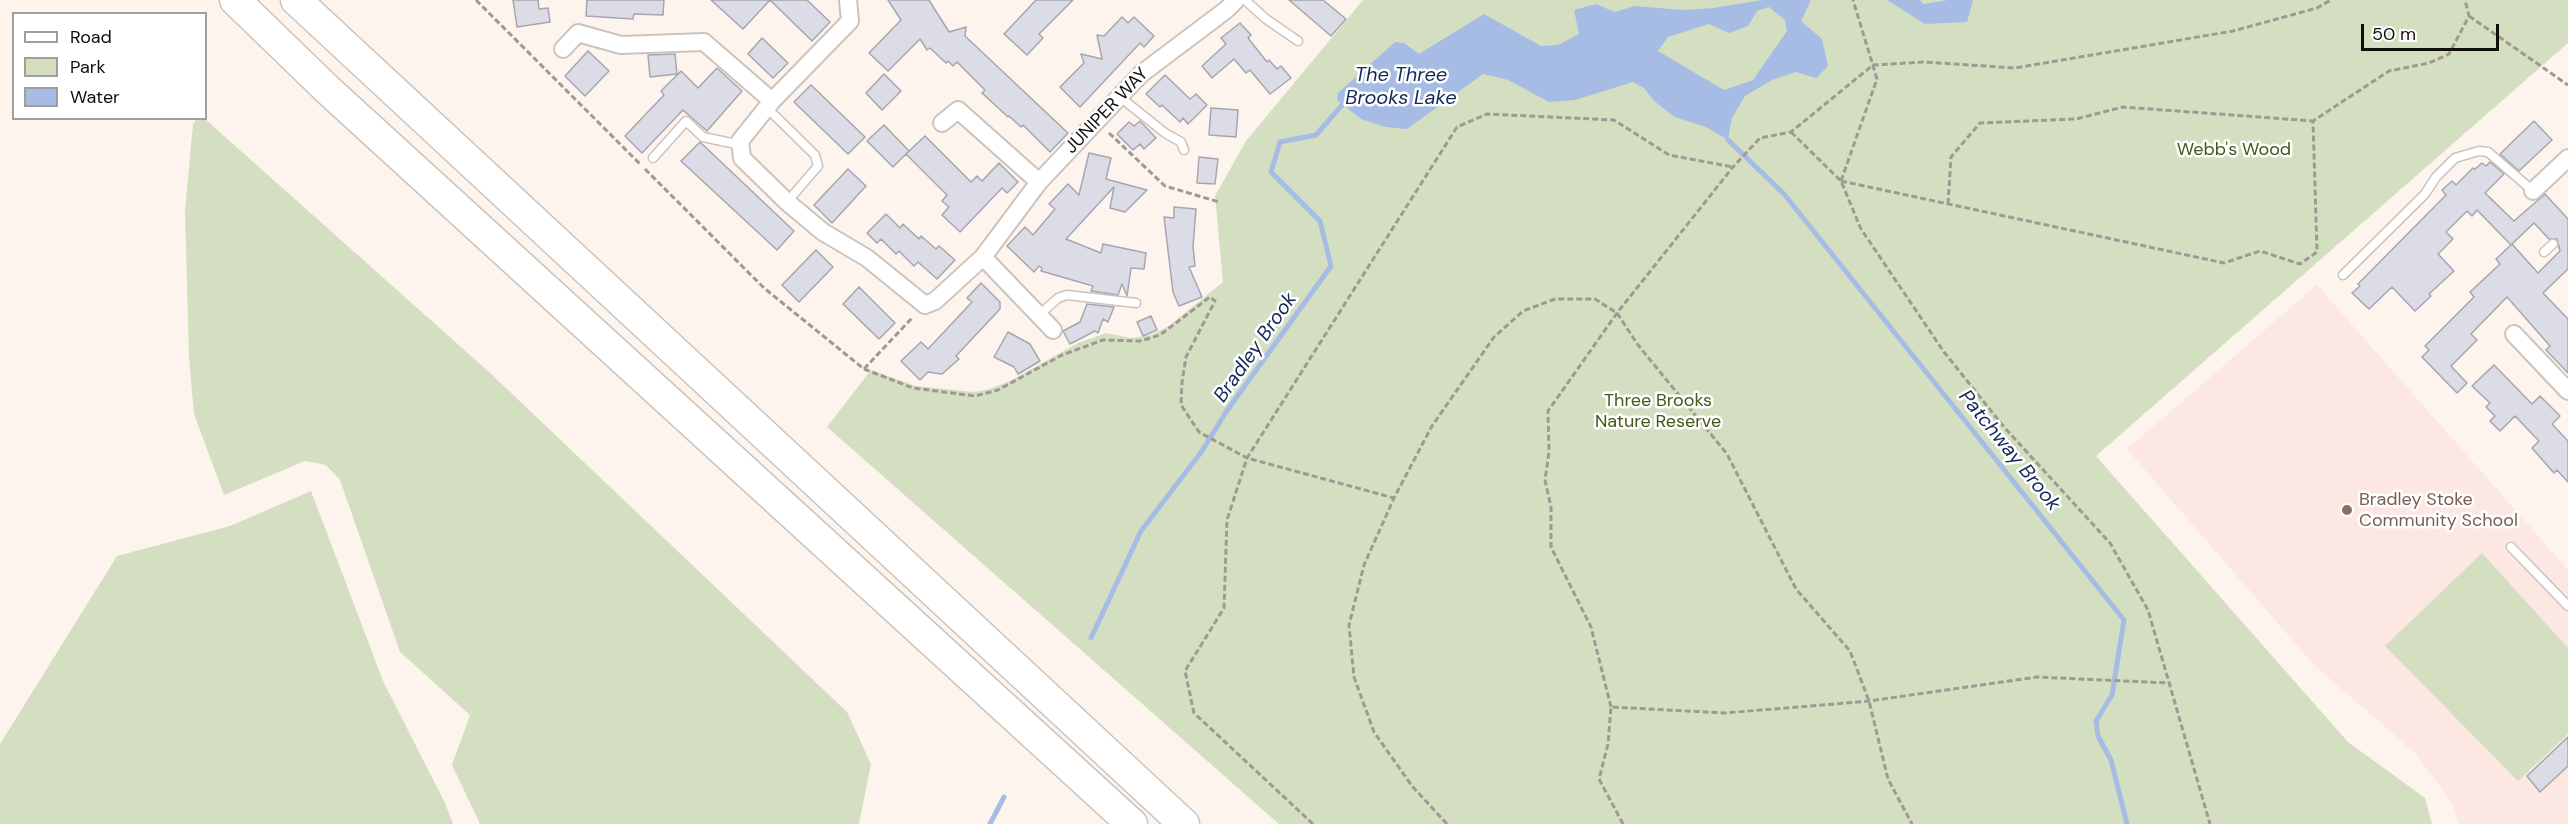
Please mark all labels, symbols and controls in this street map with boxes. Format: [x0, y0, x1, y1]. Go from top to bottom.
legend [12, 12, 207, 120]
scale bar [2364, 12, 2502, 50]
text: 50 m [2372, 22, 2416, 46]
text: Road [70, 25, 112, 49]
text: Park [70, 55, 106, 79]
street label: JUNIPER WAY [1061, 64, 1153, 158]
water label: The Three Brooks Lake [1345, 64, 1457, 111]
text: Water [70, 85, 120, 109]
park label: Webb's Wood [2177, 139, 2291, 161]
water label: Bradley Brook [1209, 289, 1303, 407]
water label: Patchway Brook [1953, 386, 2065, 516]
park label: Three Brooks Nature Reserve [1595, 390, 1721, 432]
place label: Bradley Stoke Community School [2359, 489, 2518, 532]
marker: Bradley Stoke Community School [2340, 503, 2354, 517]

